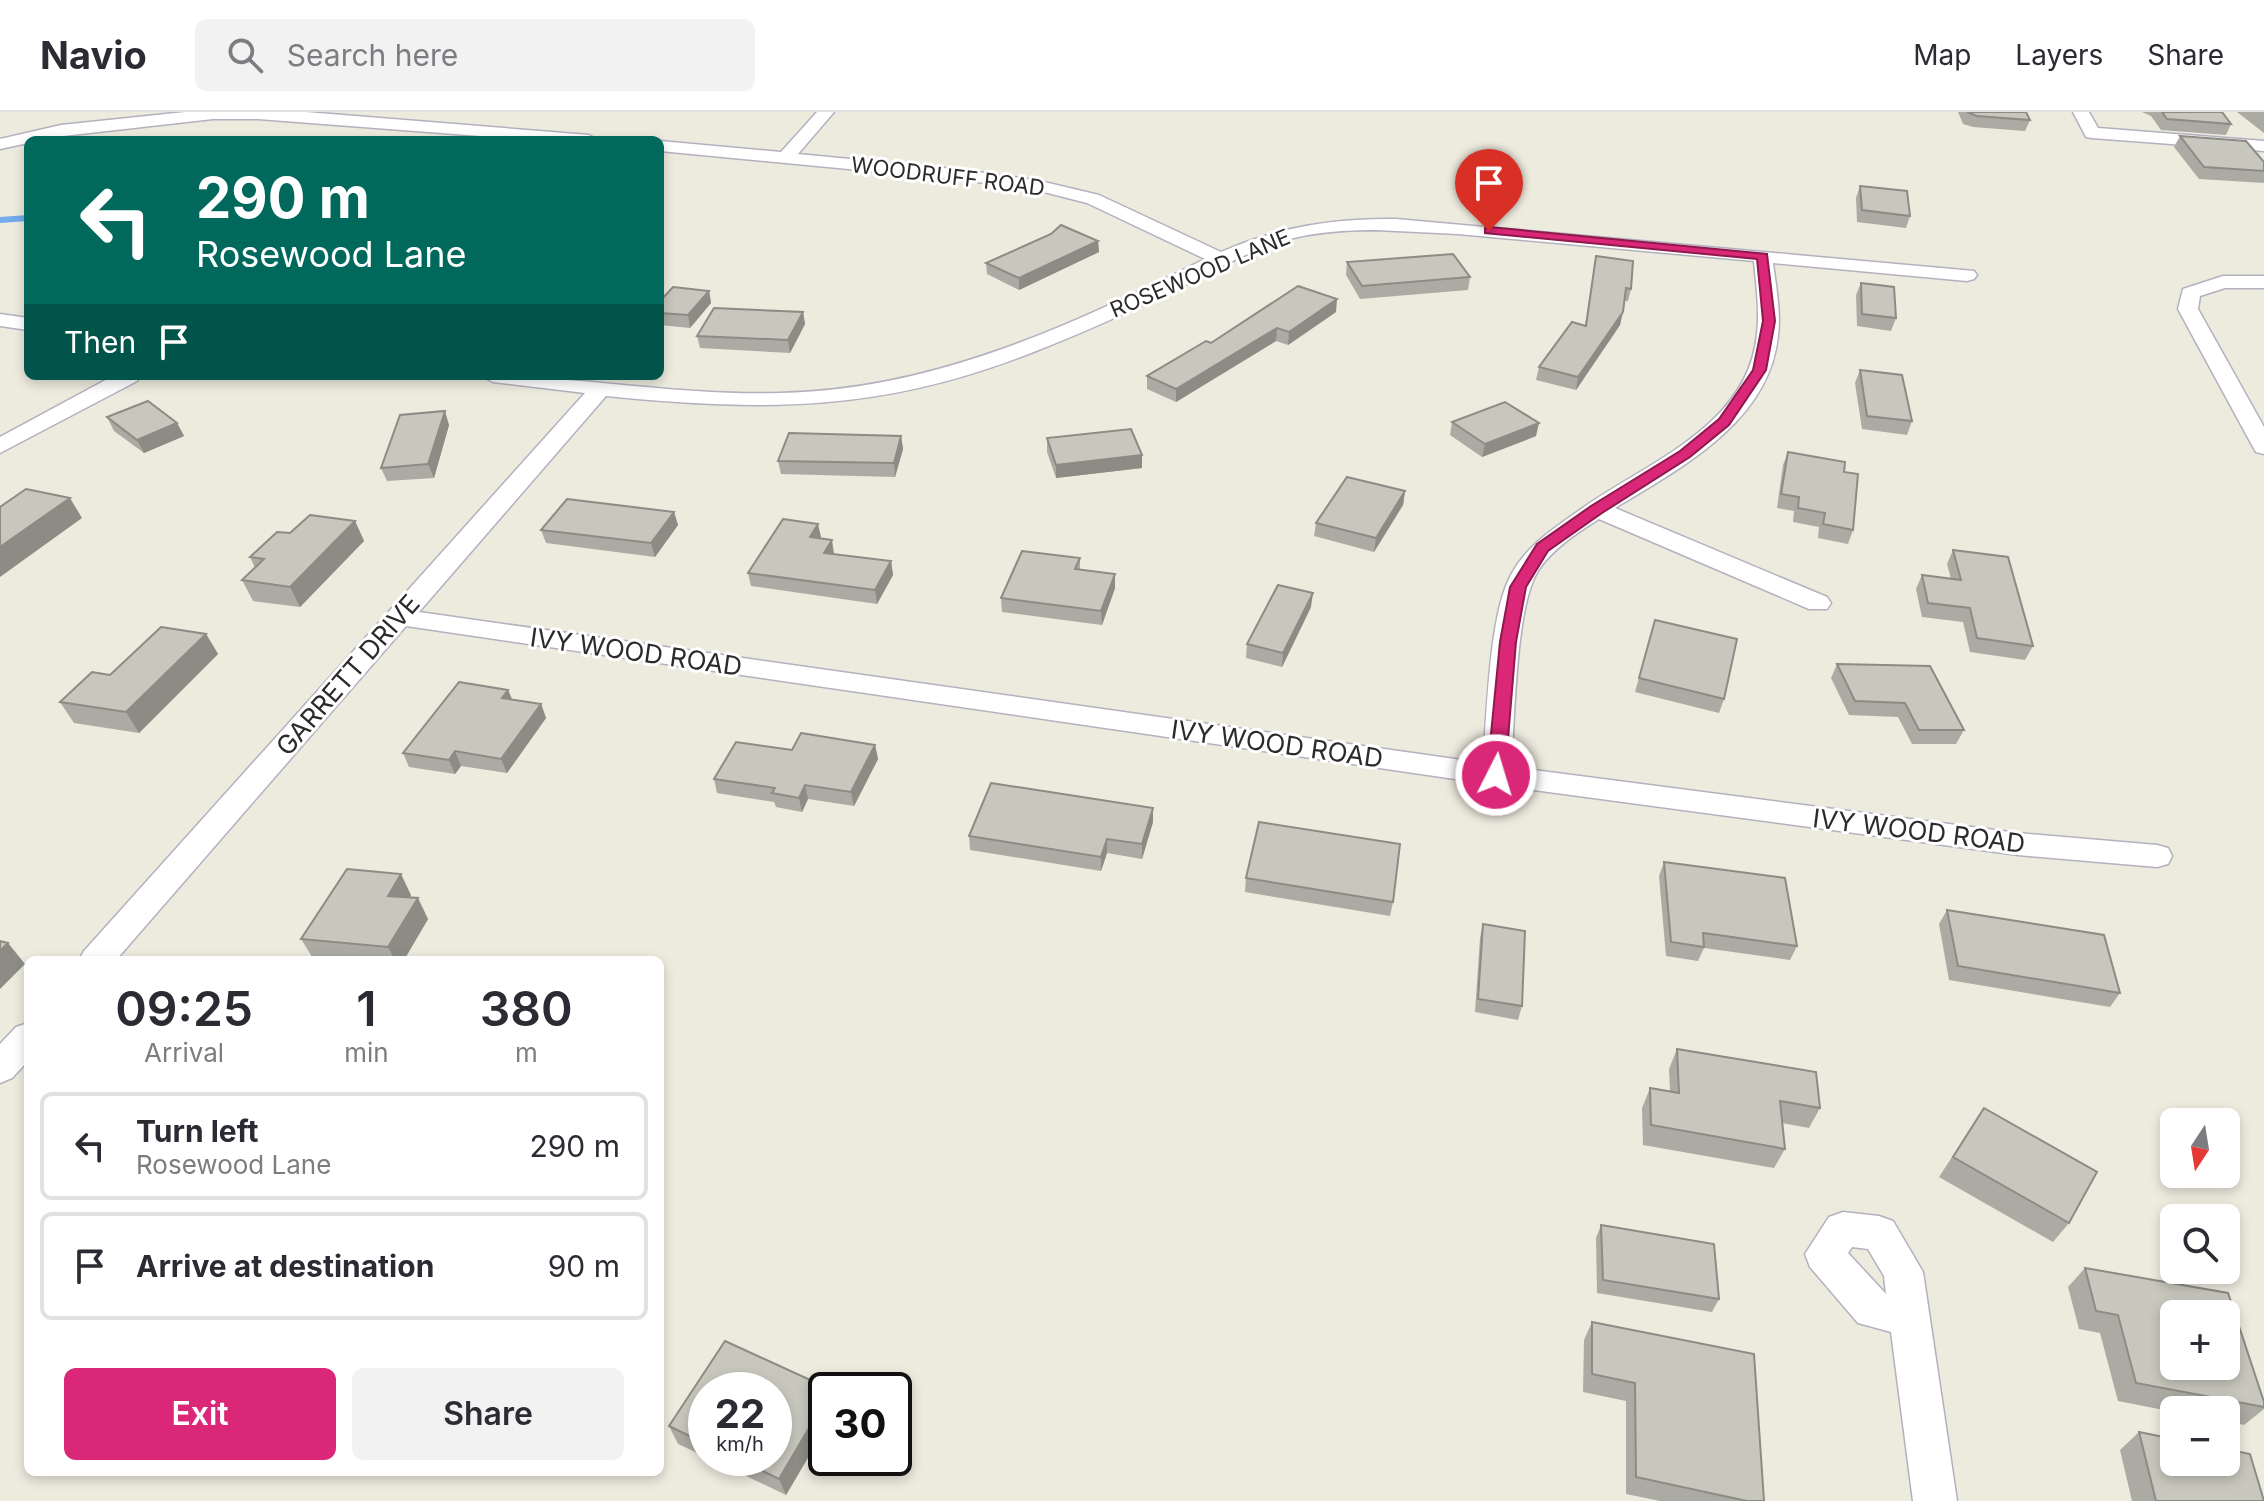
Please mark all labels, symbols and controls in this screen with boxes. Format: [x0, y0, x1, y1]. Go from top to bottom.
search box [195, 19, 755, 91]
text: Navio [40, 32, 147, 78]
icon: search [223, 33, 267, 77]
text: Search here [287, 37, 458, 73]
text: Map [1913, 38, 1971, 72]
text: Layers [2015, 38, 2103, 72]
text: Share [2147, 38, 2224, 72]
pin [1455, 149, 1523, 231]
street label: WOODRUFF ROAD [850, 151, 1046, 201]
icon: arrive [1467, 161, 1511, 205]
text: 290 m [196, 164, 370, 232]
icon: left [64, 168, 168, 272]
street label: ROSEWOOD LANE [1106, 223, 1294, 323]
text: Rosewood Lane [196, 232, 467, 276]
icon: arrive [152, 320, 196, 364]
text: Then [64, 324, 136, 360]
street label: GARRETT DRIVE [269, 588, 426, 761]
street label: IVY WOOD ROAD [528, 621, 744, 682]
street label: IVY WOOD ROAD [1169, 713, 1385, 774]
position arrow [1454, 733, 1538, 817]
street label: IVY WOOD ROAD [1811, 802, 2027, 859]
text: 09:25 [115, 979, 253, 1038]
text: 1 [356, 979, 377, 1038]
text: 380 [480, 979, 573, 1038]
text: Arrival [144, 1037, 224, 1068]
text: min [344, 1037, 389, 1068]
text: m [515, 1037, 538, 1068]
north arrow [2160, 1108, 2240, 1188]
map controls [2160, 1108, 2240, 1476]
text: Turn left [136, 1113, 258, 1149]
icon: left [68, 1124, 112, 1168]
text: 290 m [529, 1128, 620, 1164]
text: Rosewood Lane [136, 1149, 331, 1180]
button: search [2160, 1204, 2240, 1284]
icon: arrive [68, 1244, 112, 1288]
text: Arrive at destination [136, 1248, 434, 1284]
text: 90 m [548, 1248, 620, 1284]
button: + [2160, 1300, 2240, 1380]
button: Exit [64, 1368, 336, 1460]
button: Share [352, 1368, 624, 1460]
speed limit sign: 30 [808, 1372, 912, 1476]
text: 22 [715, 1389, 765, 1438]
button: − [2160, 1396, 2240, 1476]
text: km/h [716, 1432, 764, 1456]

